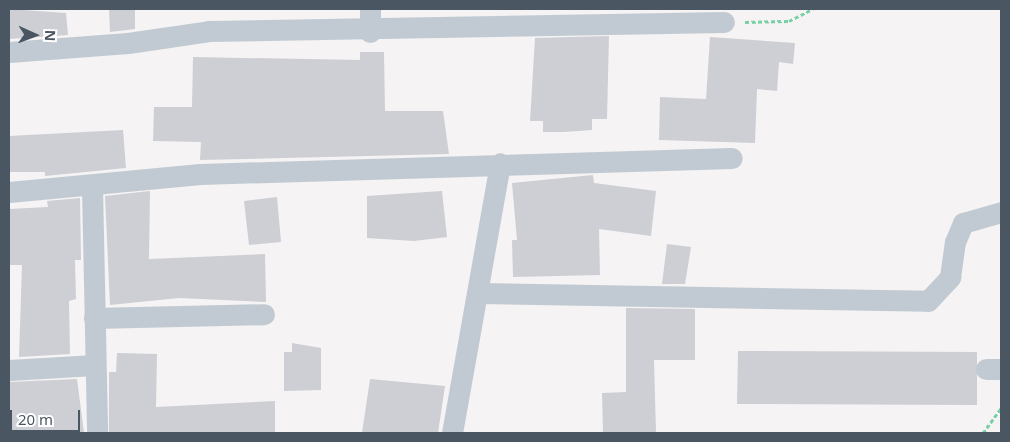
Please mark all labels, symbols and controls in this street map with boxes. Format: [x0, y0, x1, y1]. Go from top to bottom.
north arrow [10, 10, 60, 60]
text: N [41, 30, 60, 42]
scale bar [12, 400, 82, 432]
text: 20 m [18, 409, 53, 429]

